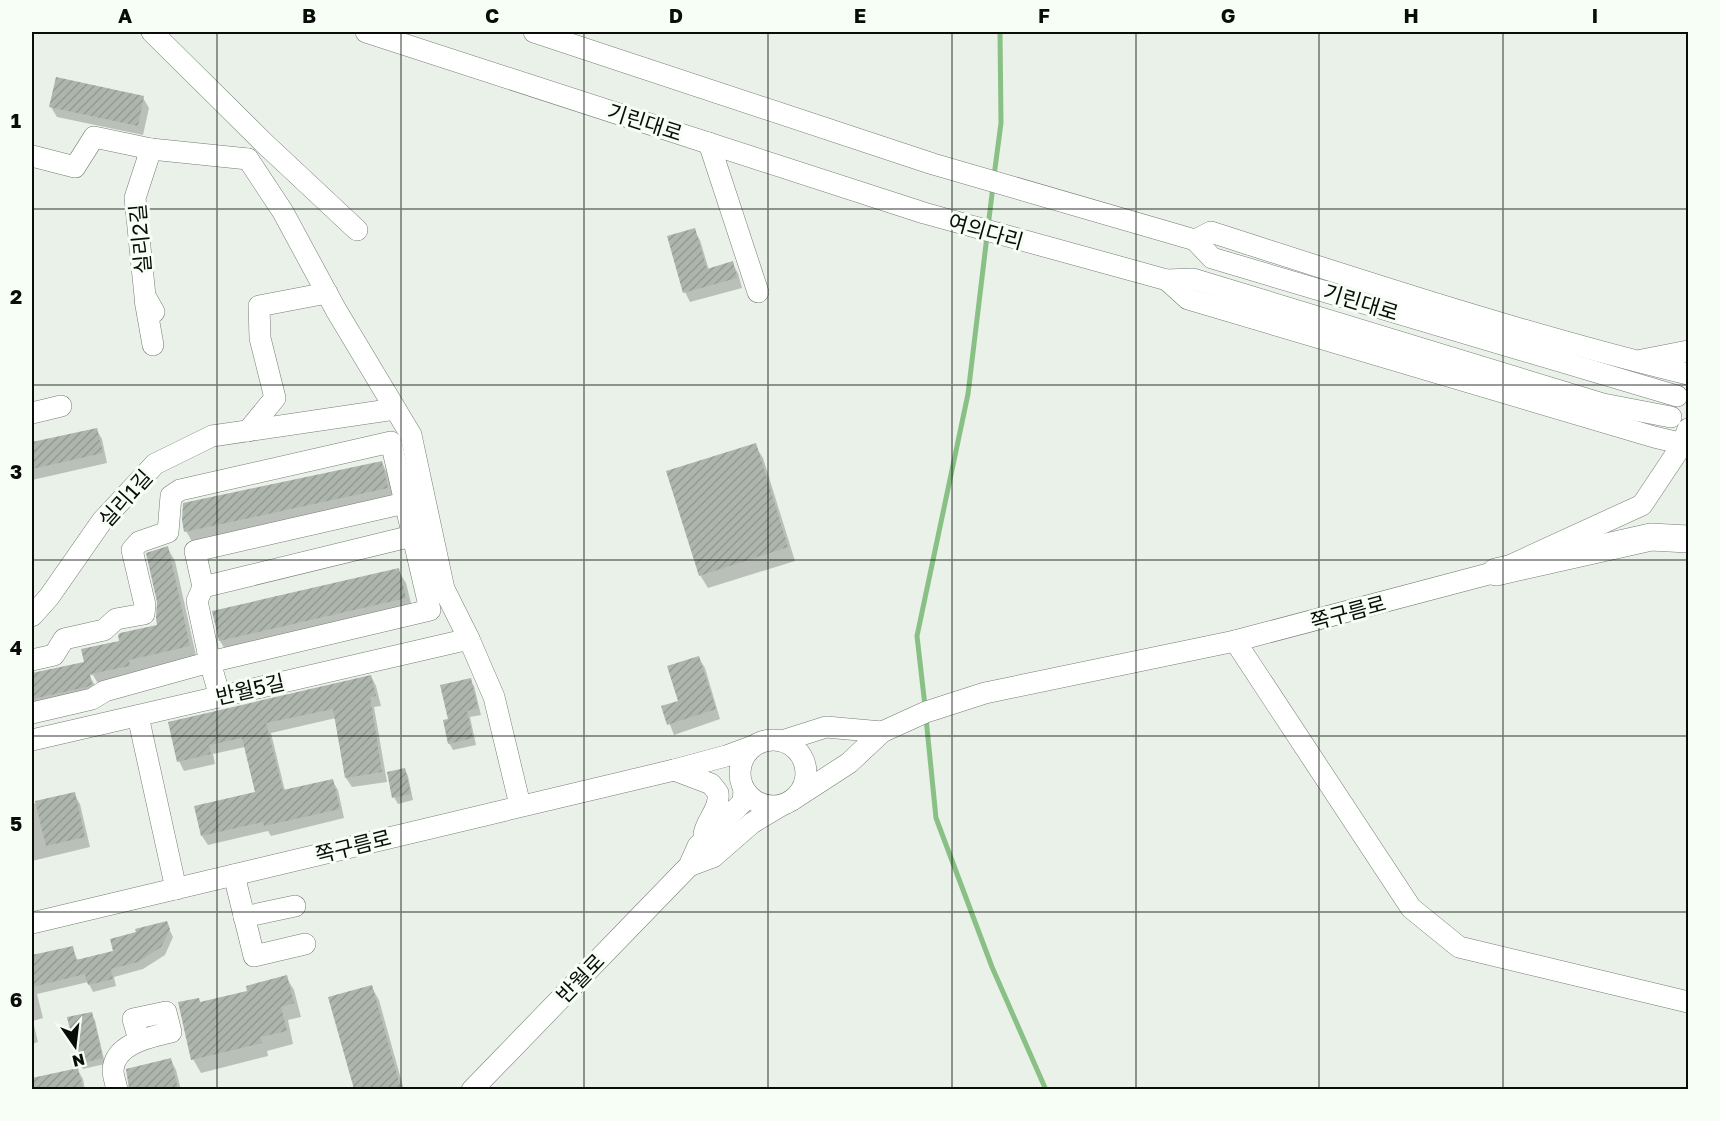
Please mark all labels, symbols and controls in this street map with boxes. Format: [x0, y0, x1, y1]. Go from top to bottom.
text: A [118, 3, 132, 27]
text: B [302, 3, 316, 27]
text: C [485, 3, 499, 27]
text: D [669, 3, 683, 27]
text: E [854, 3, 866, 27]
text: F [1038, 3, 1050, 27]
text: G [1221, 3, 1235, 27]
text: H [1403, 3, 1419, 27]
text: I [1592, 3, 1598, 27]
street label: 기린대로 [604, 98, 686, 146]
text: 1 [11, 108, 21, 132]
street label: 실리2길 [124, 203, 156, 275]
street label: 여의다리 [945, 208, 1027, 254]
street label: 기린대로 [1320, 278, 1402, 326]
text: 2 [10, 284, 22, 308]
text: 3 [10, 459, 22, 483]
street label: 실리1길 [93, 464, 157, 532]
street label: 쪽구름로 [1307, 589, 1389, 635]
text: 4 [10, 635, 22, 659]
street label: 반월5길 [213, 668, 287, 710]
text: 5 [10, 811, 22, 835]
street label: 쪽구름로 [312, 824, 394, 868]
street label: 반월로 [551, 948, 609, 1008]
text: 6 [10, 987, 22, 1011]
north arrow [45, 1016, 105, 1076]
text: N [70, 1049, 87, 1072]

